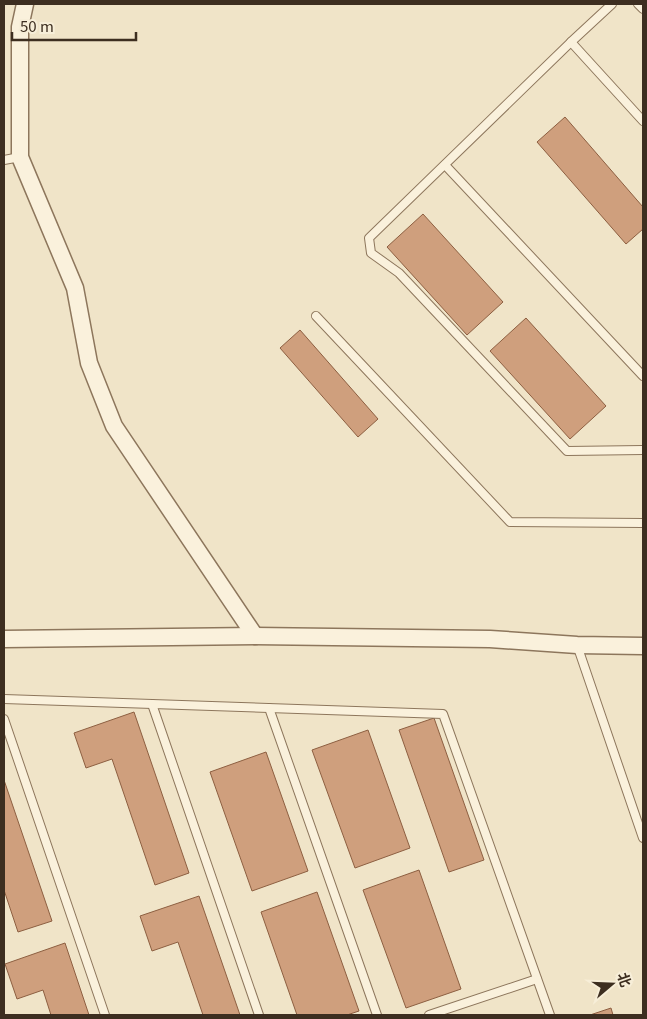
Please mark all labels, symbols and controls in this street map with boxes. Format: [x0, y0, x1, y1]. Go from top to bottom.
scale bar [12, 10, 136, 42]
text: 50 m [20, 15, 54, 36]
north arrow [587, 959, 637, 1009]
text: 北 [614, 970, 637, 989]

